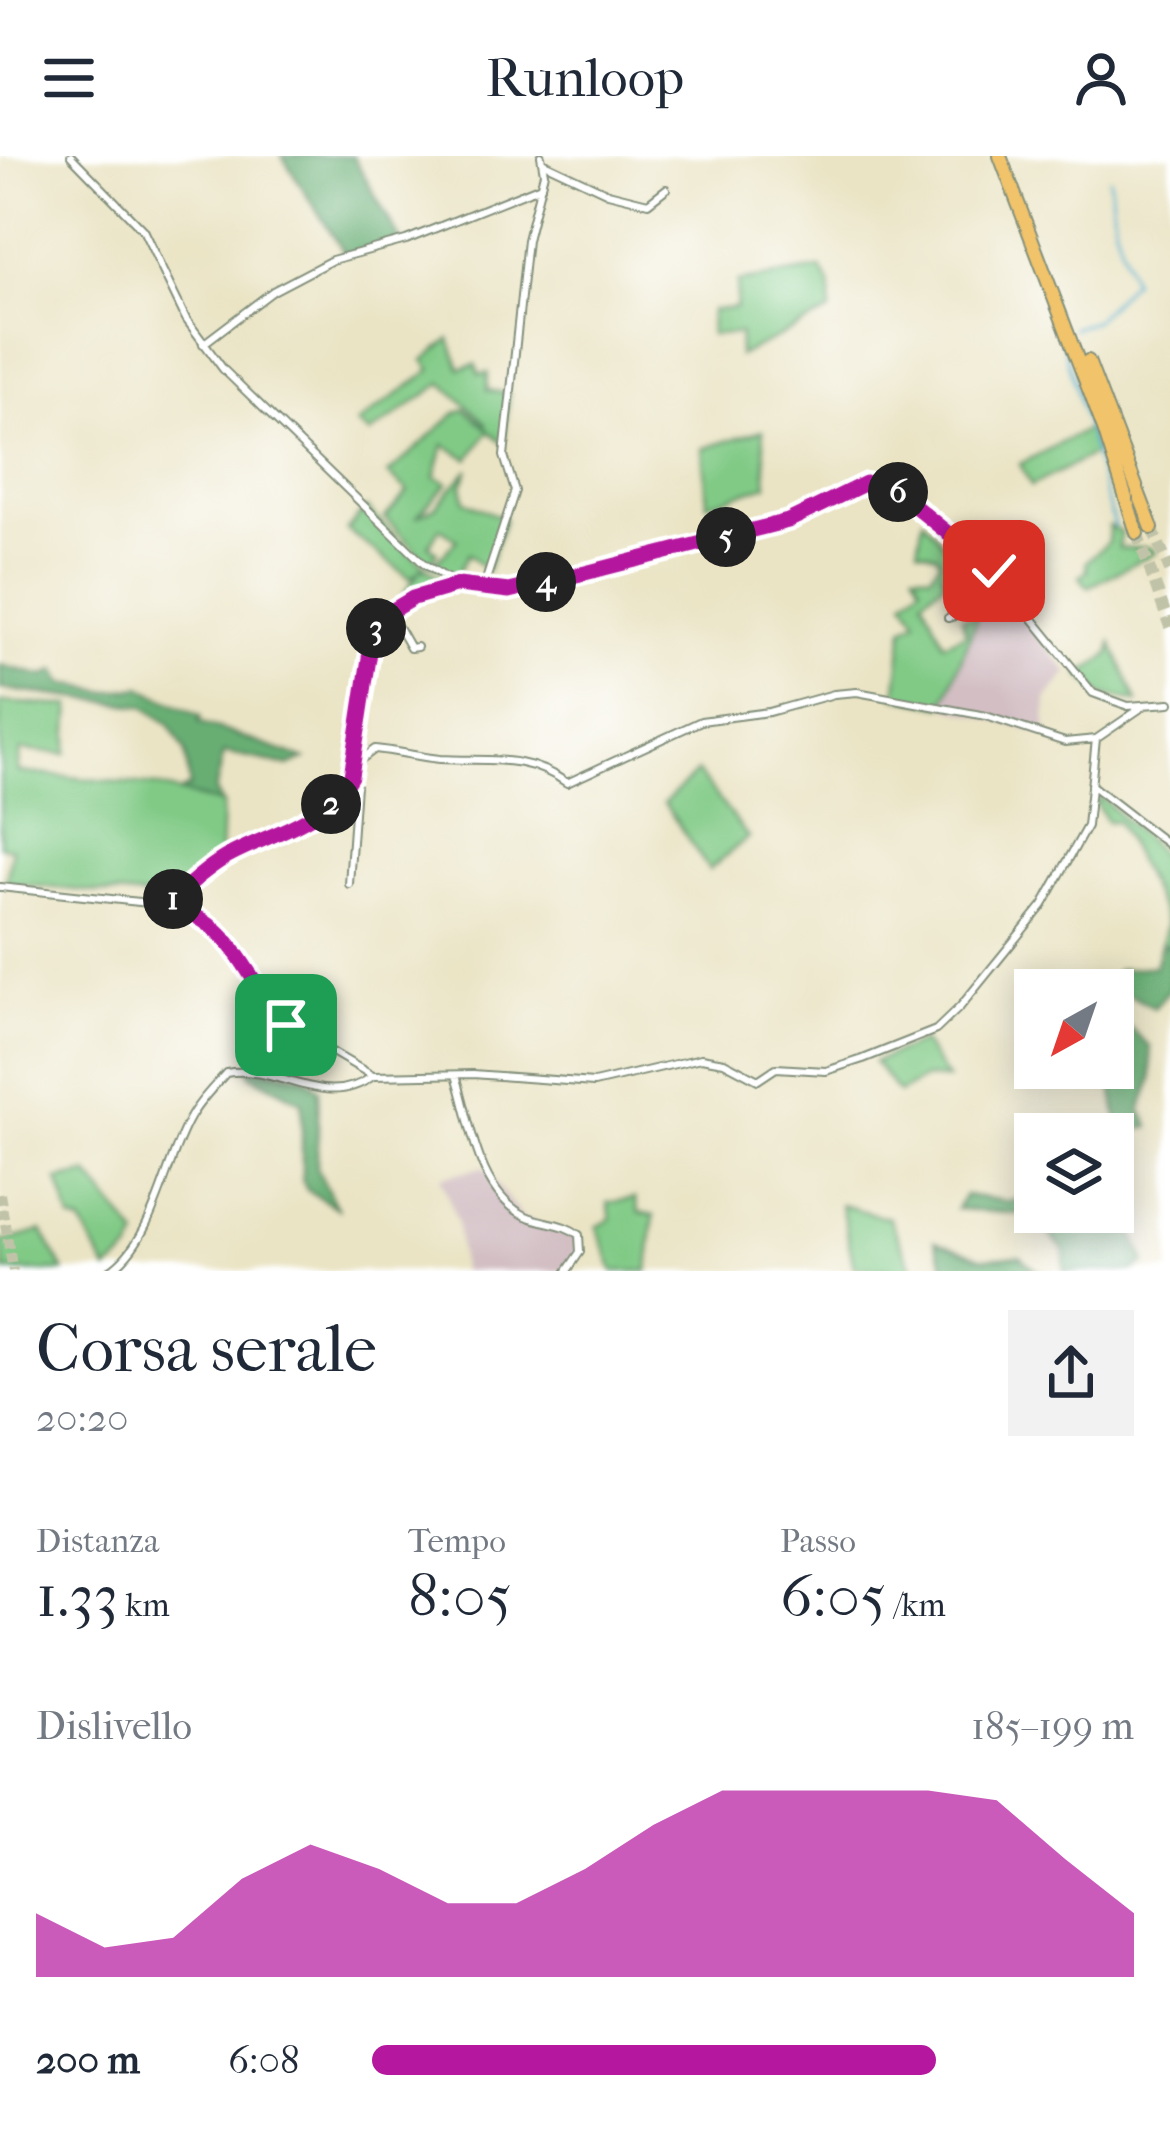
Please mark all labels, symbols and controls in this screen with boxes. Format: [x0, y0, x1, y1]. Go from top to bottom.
icon: menu [36, 45, 102, 111]
icon: person [1068, 45, 1134, 111]
text: Runloop [486, 47, 684, 110]
pin: 6 [868, 462, 928, 522]
text: 6 [889, 472, 907, 511]
pin: 5 [696, 507, 756, 567]
text: 5 [719, 517, 733, 556]
pin [943, 520, 1045, 622]
icon: check [961, 538, 1027, 604]
pin: 4 [516, 552, 576, 612]
text: 4 [536, 562, 556, 601]
pin: 3 [346, 598, 406, 658]
text: 3 [369, 608, 383, 647]
pin: 2 [301, 774, 361, 834]
text: 2 [323, 784, 339, 823]
pin: 1 [143, 869, 203, 929]
text: 1 [167, 879, 179, 918]
north arrow [1014, 969, 1134, 1089]
map controls [1014, 969, 1134, 1233]
pin [235, 974, 337, 1076]
icon: arrive [253, 992, 319, 1058]
button: layers [1014, 1113, 1134, 1233]
button: share [1008, 1310, 1134, 1436]
text: Corsa serale [36, 1311, 377, 1388]
text: 20:20 [36, 1395, 129, 1441]
text: Distanza [36, 1522, 159, 1561]
text: Tempo [408, 1522, 506, 1561]
text: Passo [780, 1522, 856, 1561]
text: 1.33 [36, 1561, 118, 1632]
text: 8:05 [408, 1561, 512, 1632]
text: 6:05 [780, 1561, 886, 1632]
text: km [118, 1586, 170, 1625]
text: /km [886, 1586, 946, 1625]
text: Dislivello [36, 1703, 192, 1749]
text: 185–199 m [971, 1703, 1134, 1749]
text: 200 m [36, 2037, 140, 2083]
text: 6:08 [228, 2037, 300, 2083]

